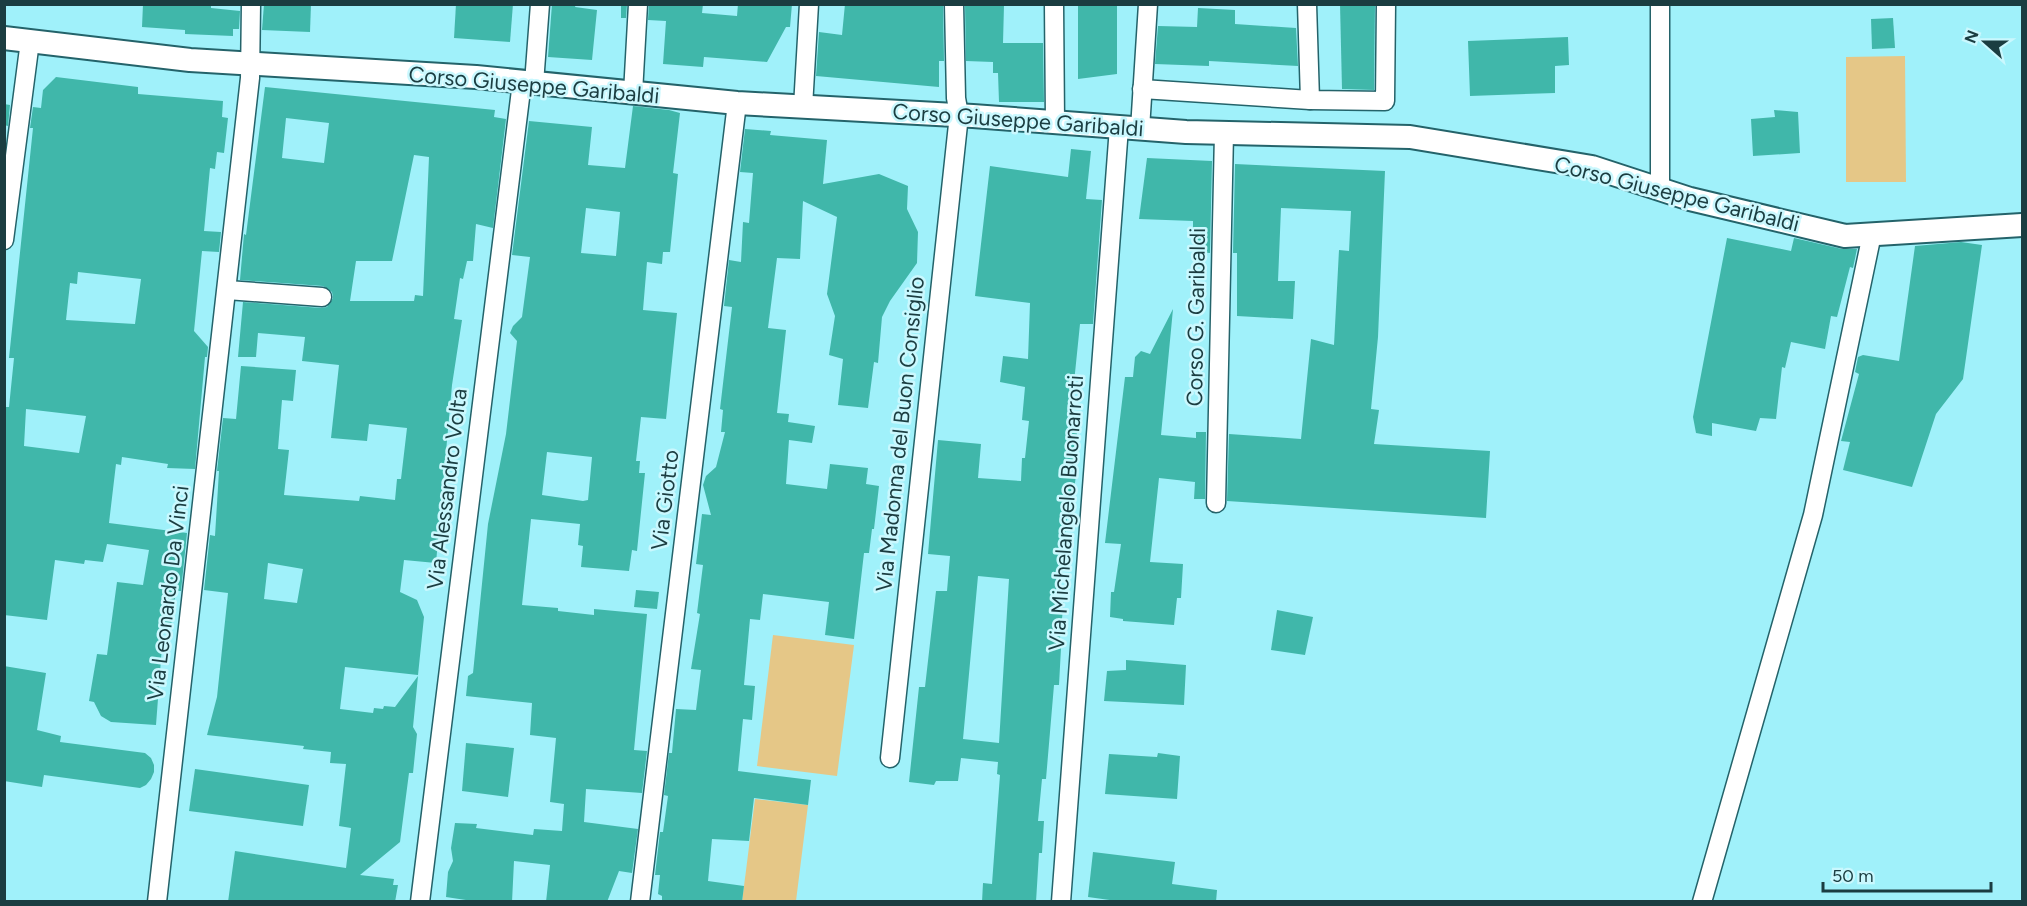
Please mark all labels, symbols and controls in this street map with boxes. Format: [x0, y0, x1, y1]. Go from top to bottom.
north arrow [1955, 12, 2015, 72]
text: N [1960, 28, 1983, 46]
street label: Corso Giuseppe Garibaldi [407, 61, 661, 109]
street label: Corso Giuseppe Garibaldi [891, 98, 1145, 142]
street label: Corso Giuseppe Garibaldi [1552, 150, 1802, 238]
street label: Corso G. Garibaldi [1181, 227, 1211, 407]
street label: Via Madonna del Buon Consiglio [870, 275, 930, 593]
street label: Via Michelangelo Buonarroti [1043, 374, 1089, 652]
street label: Via Alessandro Volta [421, 387, 473, 591]
street label: Via Giotto [645, 448, 685, 552]
street label: Via Leonardo Da Vinci [141, 484, 195, 702]
scale bar [1823, 855, 1991, 893]
text: 50 m [1832, 865, 1874, 887]

